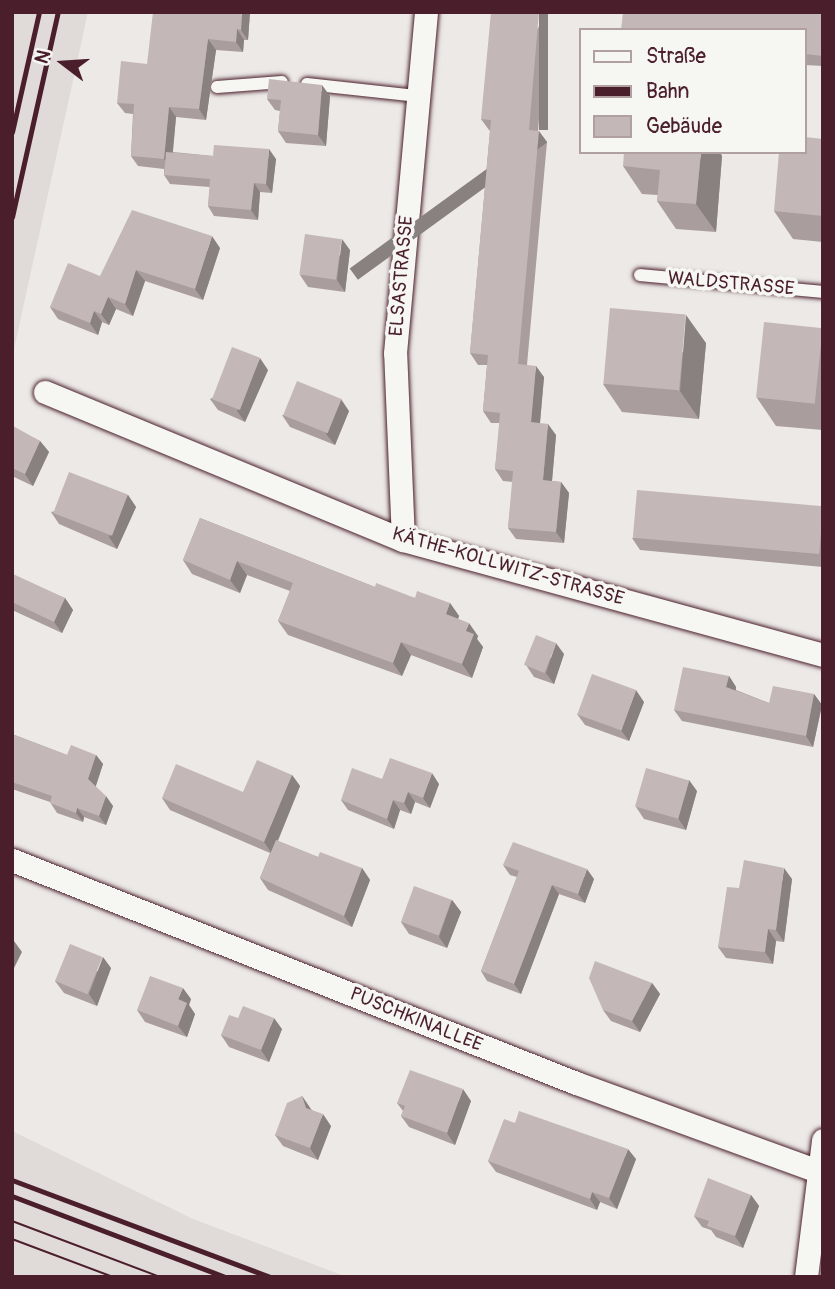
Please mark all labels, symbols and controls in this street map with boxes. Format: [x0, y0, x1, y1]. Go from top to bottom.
north arrow [28, 28, 98, 98]
legend [580, 28, 807, 154]
text: Straße [646, 43, 706, 70]
text: N [30, 47, 56, 67]
text: Bahn [646, 78, 689, 105]
text: Gebäude [646, 113, 722, 140]
street label: ELSASTRASSE [385, 215, 419, 337]
street label: WALDSTRASSE [667, 267, 795, 301]
street label: KÄTHE-KOLLWITZ-STRASSE [390, 523, 626, 611]
street label: PUSCHKINALLEE [346, 983, 486, 1057]

